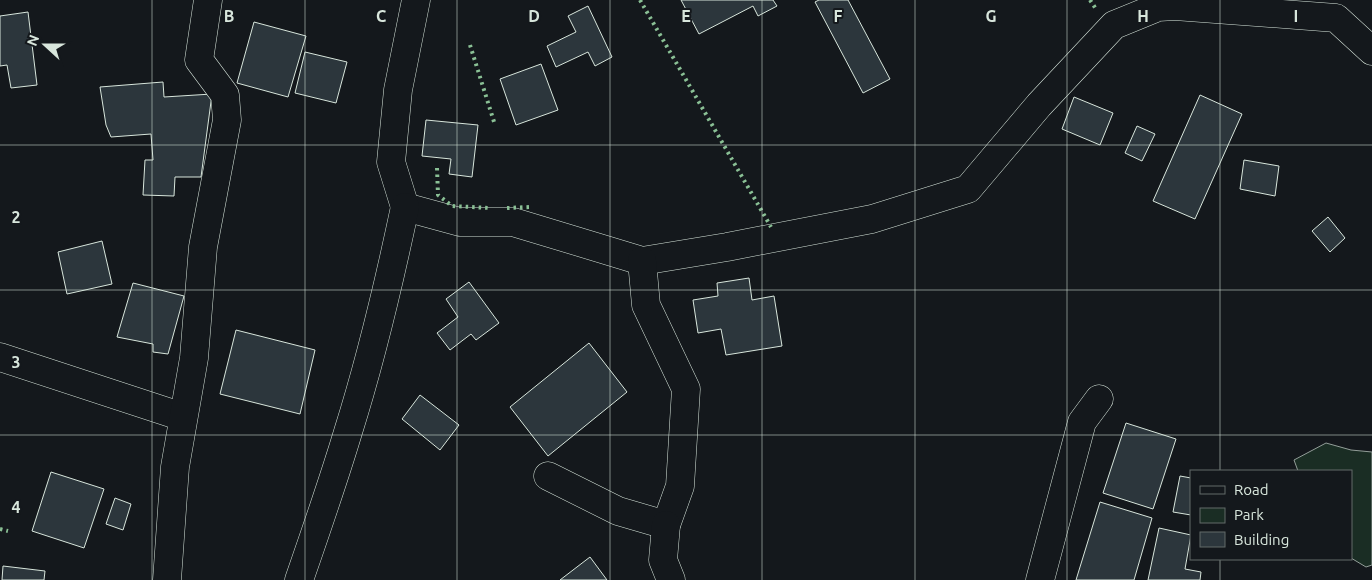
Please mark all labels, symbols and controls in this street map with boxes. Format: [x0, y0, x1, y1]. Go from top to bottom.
text: B [224, 7, 234, 25]
text: C [376, 7, 386, 25]
text: D [528, 7, 540, 25]
text: E [681, 7, 691, 25]
text: F [834, 7, 843, 25]
text: G [985, 7, 997, 25]
text: H [1137, 7, 1149, 25]
text: I [1294, 7, 1298, 25]
north arrow [20, 20, 70, 70]
text: N [24, 33, 42, 48]
text: 2 [11, 208, 21, 226]
text: 3 [11, 353, 21, 371]
legend [1190, 470, 1352, 560]
text: Road [1234, 481, 1269, 498]
text: 4 [11, 498, 21, 516]
text: Park [1234, 506, 1264, 523]
text: Building [1234, 531, 1289, 548]

